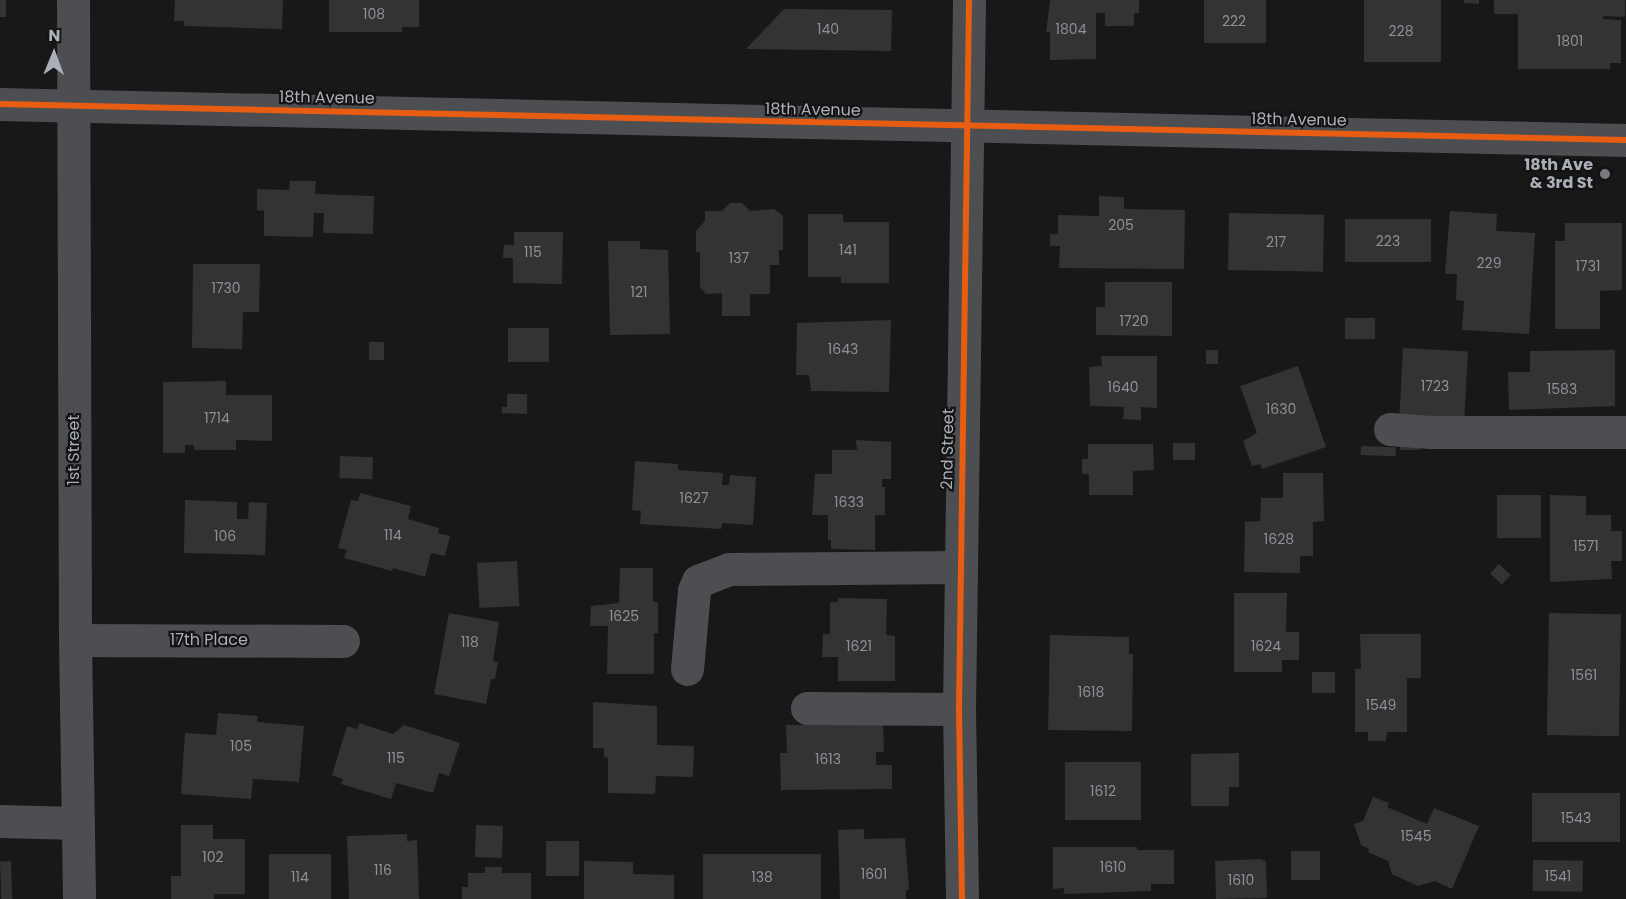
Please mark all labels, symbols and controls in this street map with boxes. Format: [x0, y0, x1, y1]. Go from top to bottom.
house number: 108 [363, 6, 385, 22]
house number: 222 [1222, 13, 1246, 29]
house number: 140 [817, 21, 839, 37]
house number: 1804 [1056, 21, 1086, 37]
house number: 228 [1389, 23, 1413, 39]
north arrow [24, 24, 84, 84]
text: N [48, 24, 61, 47]
house number: 1801 [1557, 33, 1583, 49]
street label: 18th Avenue [279, 88, 375, 108]
street label: 18th Avenue [765, 100, 861, 120]
street label: 18th Avenue [1251, 110, 1347, 130]
place label: 18th Ave & 3rd St [1524, 155, 1593, 193]
marker: 18th Ave & 3rd St [1598, 167, 1612, 181]
house number: 205 [1108, 217, 1134, 233]
house number: 223 [1376, 233, 1400, 249]
house number: 217 [1266, 234, 1286, 250]
house number: 141 [839, 242, 857, 258]
house number: 115 [524, 244, 542, 260]
house number: 137 [729, 250, 749, 266]
house number: 229 [1477, 255, 1501, 271]
house number: 1731 [1576, 258, 1600, 274]
house number: 1730 [211, 280, 241, 296]
house number: 121 [630, 284, 648, 300]
house number: 1720 [1120, 313, 1148, 329]
house number: 1643 [828, 341, 858, 357]
house number: 1723 [1421, 378, 1449, 394]
house number: 1640 [1108, 379, 1138, 395]
house number: 1583 [1547, 381, 1577, 397]
house number: 1630 [1266, 401, 1296, 417]
street label: 2nd Street [938, 408, 958, 490]
house number: 1714 [204, 410, 230, 426]
street label: 1st Street [64, 415, 84, 485]
house number: 1627 [679, 490, 709, 506]
house number: 1633 [834, 494, 864, 510]
house number: 114 [384, 527, 402, 543]
house number: 106 [214, 528, 236, 544]
house number: 1628 [1264, 531, 1294, 547]
house number: 1571 [1573, 538, 1599, 554]
house number: 1625 [609, 608, 639, 624]
street label: 17th Place [170, 630, 248, 650]
house number: 118 [461, 634, 479, 650]
house number: 1621 [846, 638, 872, 654]
house number: 1624 [1251, 638, 1281, 654]
house number: 1561 [1571, 667, 1597, 683]
house number: 1618 [1078, 684, 1104, 700]
house number: 1549 [1366, 697, 1396, 713]
house number: 105 [230, 738, 252, 754]
house number: 115 [387, 750, 405, 766]
house number: 1613 [815, 751, 841, 767]
house number: 1612 [1090, 783, 1116, 799]
house number: 1543 [1561, 810, 1591, 826]
house number: 1545 [1401, 828, 1431, 844]
house number: 102 [202, 849, 224, 865]
house number: 1610 [1100, 859, 1126, 875]
house number: 116 [374, 862, 392, 878]
house number: 1601 [861, 866, 887, 882]
house number: 1541 [1545, 868, 1571, 884]
house number: 114 [291, 869, 309, 885]
house number: 138 [751, 869, 773, 885]
house number: 1610 [1228, 872, 1254, 888]

